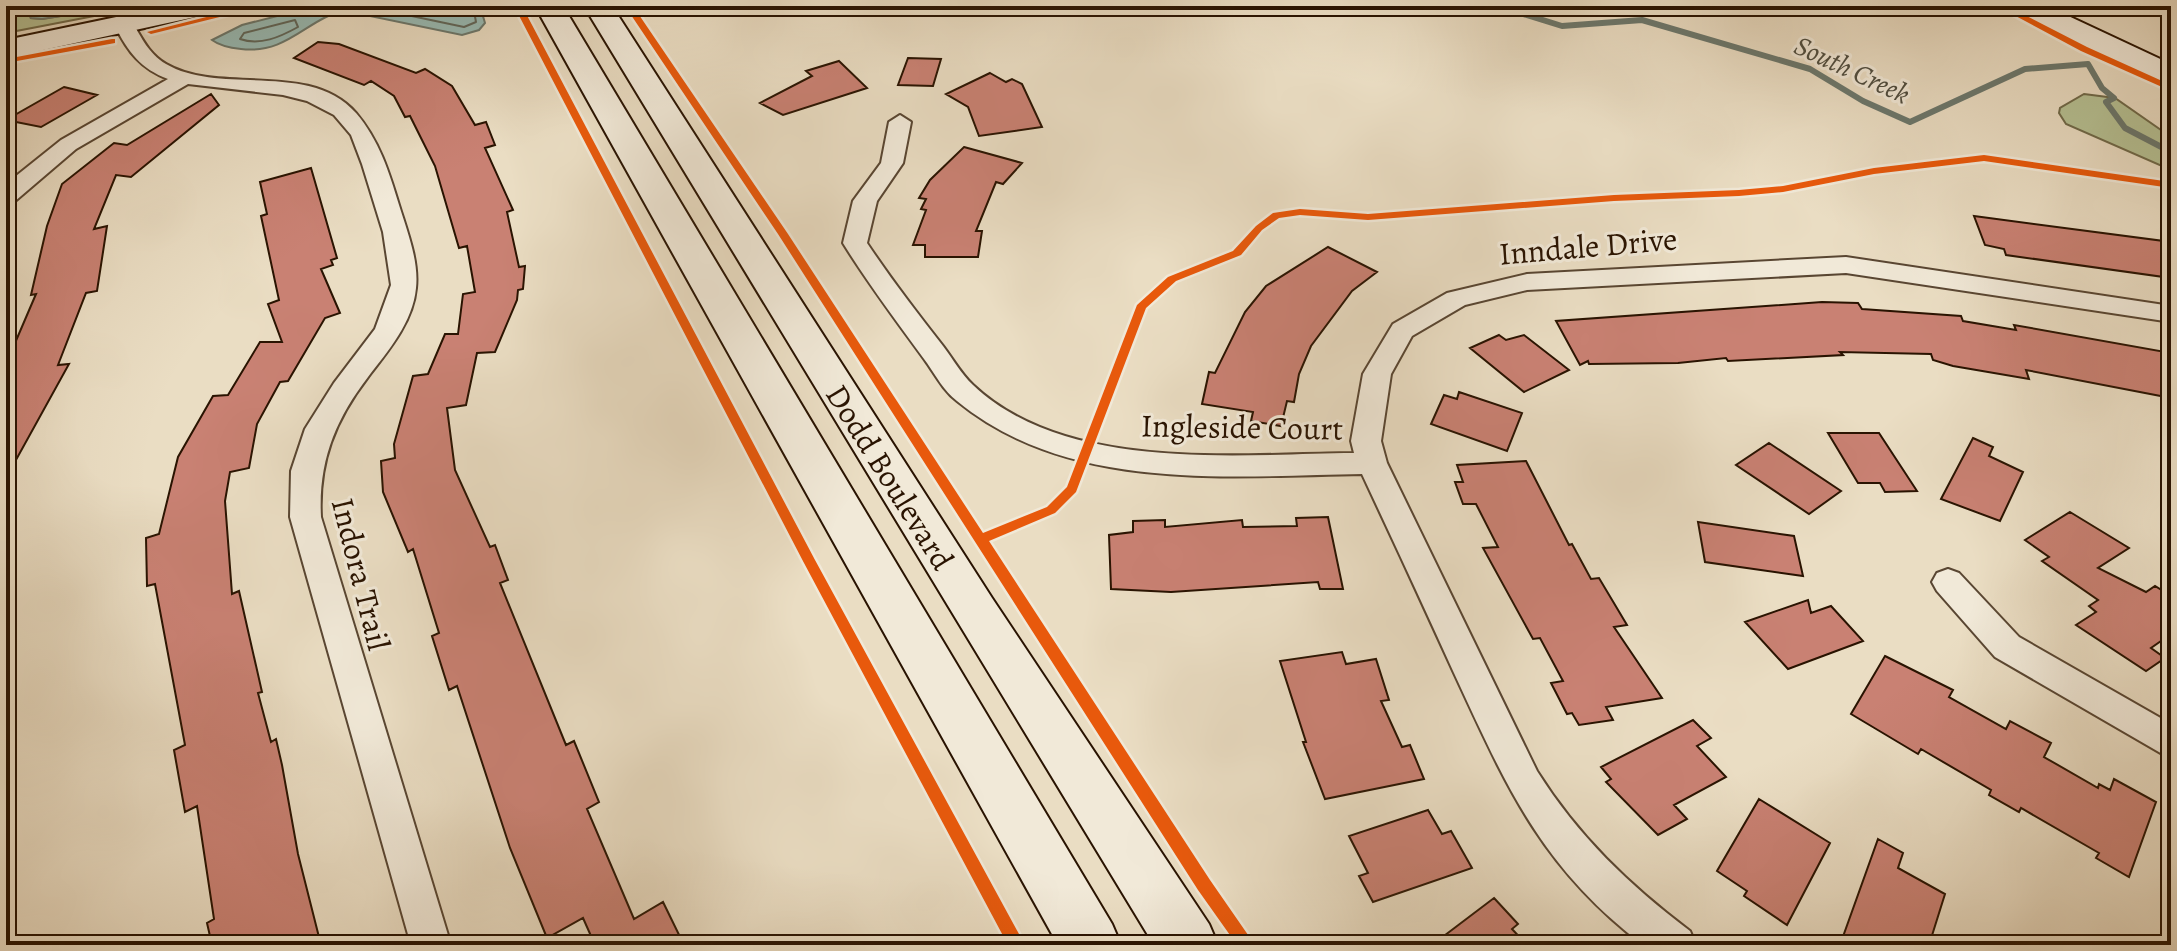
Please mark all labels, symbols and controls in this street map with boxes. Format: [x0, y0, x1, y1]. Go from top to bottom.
water label: South Creek [1788, 27, 1916, 113]
street label: Inndale Drive [1497, 216, 1679, 276]
street label: Dodd Boulevard [815, 376, 965, 579]
street label: Ingleside Court [1141, 403, 1343, 451]
street label: Indora Trail [321, 493, 401, 655]

